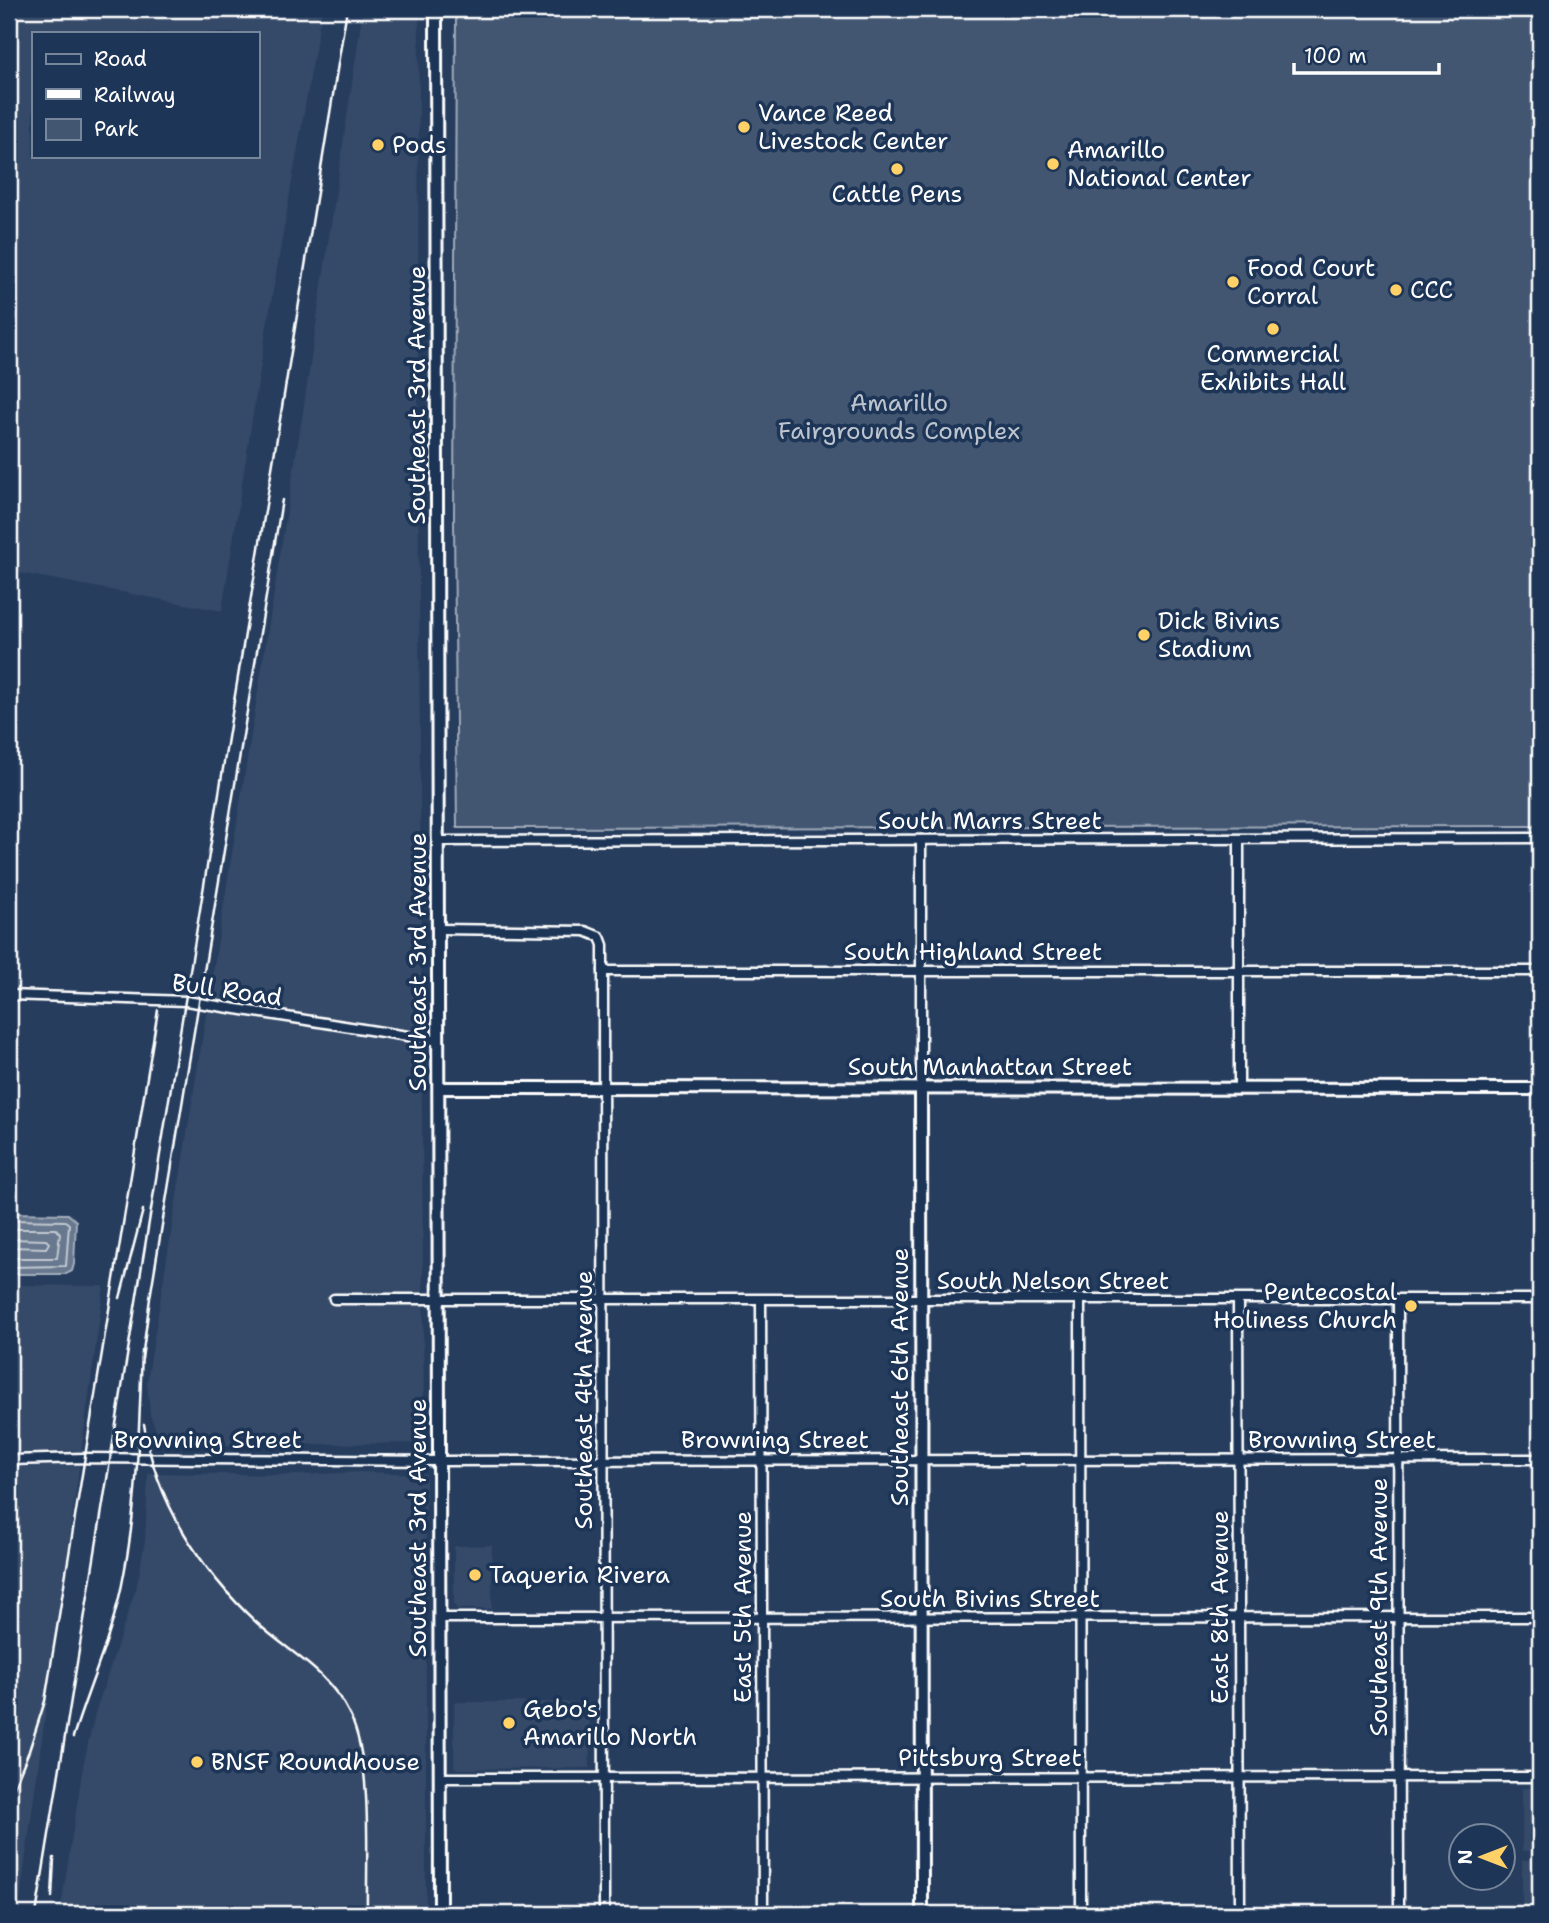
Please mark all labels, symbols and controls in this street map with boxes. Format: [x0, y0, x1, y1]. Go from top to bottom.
legend [32, 32, 259, 158]
scale bar [1294, 32, 1439, 76]
text: 100 m [1304, 42, 1367, 70]
text: Road [94, 45, 147, 73]
text: Railway [94, 81, 176, 109]
place label: Vance Reed Livestock Center [758, 97, 948, 157]
text: Park [94, 115, 139, 143]
marker: Vance Reed Livestock Center [736, 119, 752, 135]
place label: Pods [392, 129, 447, 161]
place label: Amarillo National Center [1067, 134, 1252, 194]
marker: Pods [370, 137, 386, 153]
marker: Amarillo National Center [1045, 156, 1061, 172]
marker: Cattle Pens [889, 161, 905, 177]
place label: Cattle Pens [832, 178, 962, 210]
place label: Food Court Corral [1247, 252, 1375, 312]
street label: Southeast 3rd Avenue [401, 266, 433, 524]
marker: Food Court Corral [1225, 274, 1241, 290]
place label: CCC [1410, 274, 1453, 306]
marker: CCC [1388, 282, 1404, 298]
marker: Commercial Exhibits Hall [1265, 321, 1281, 337]
place label: Commercial Exhibits Hall [1200, 338, 1347, 398]
park label: Amarillo Fairgrounds Complex [778, 387, 1020, 447]
place label: Dick Bivins Stadium [1158, 605, 1280, 665]
marker: Dick Bivins Stadium [1136, 627, 1152, 643]
street label: South Marrs Street [878, 805, 1102, 837]
street label: Southeast 3rd Avenue [402, 833, 434, 1091]
street label: South Highland Street [844, 936, 1102, 968]
street label: Bull Road [170, 966, 284, 1014]
street label: South Manhattan Street [848, 1051, 1132, 1083]
street label: Southeast 6th Avenue [884, 1248, 916, 1506]
street label: South Nelson Street [937, 1265, 1169, 1297]
street label: Southeast 4th Avenue [568, 1270, 600, 1530]
place label: Pentecostal Holiness Church [1213, 1276, 1398, 1336]
marker: Pentecostal Holiness Church [1403, 1298, 1419, 1314]
street label: Southeast 3rd Avenue [402, 1399, 434, 1657]
street label: Browning Street [114, 1424, 302, 1456]
street label: Browning Street [681, 1424, 869, 1456]
street label: Browning Street [1248, 1424, 1436, 1456]
street label: Southeast 9th Avenue [1363, 1478, 1395, 1736]
street label: East 8th Avenue [1204, 1510, 1236, 1704]
street label: East 5th Avenue [727, 1511, 759, 1703]
place label: Taqueria Rivera [489, 1559, 670, 1591]
marker: Taqueria Rivera [467, 1567, 483, 1583]
street label: South Bivins Street [880, 1583, 1100, 1615]
place label: Gebo's Amarillo North [523, 1693, 697, 1753]
marker: Gebo's Amarillo North [501, 1715, 517, 1731]
street label: Pittsburg Street [898, 1742, 1082, 1774]
place label: BNSF Roundhouse [211, 1746, 420, 1778]
marker: BNSF Roundhouse [189, 1754, 205, 1770]
north arrow [1448, 1822, 1518, 1892]
text: N [1453, 1849, 1478, 1865]

